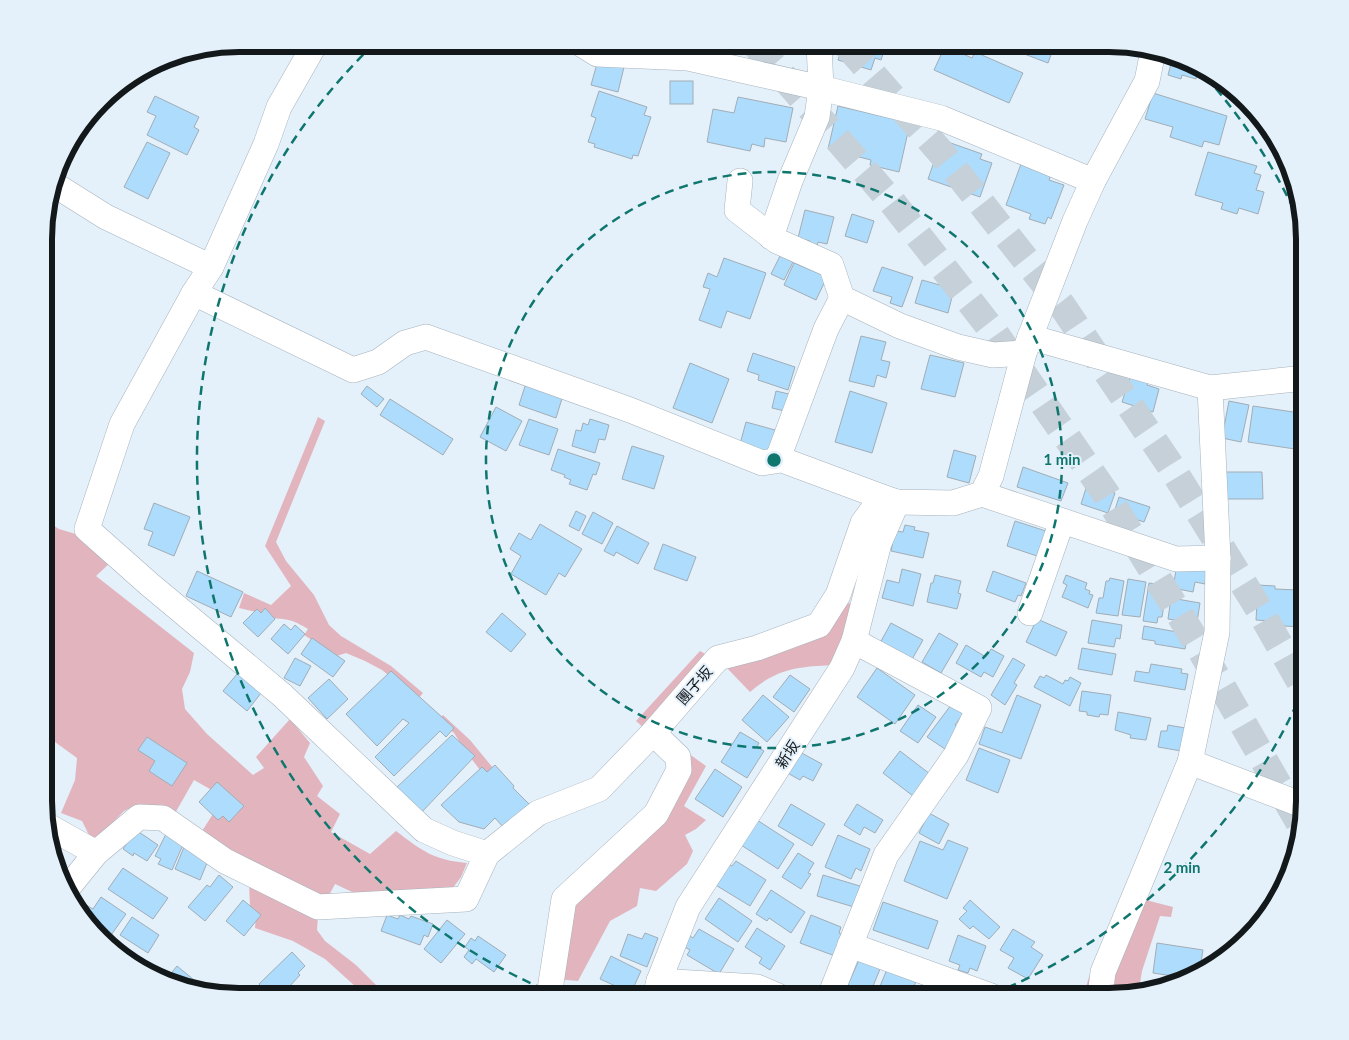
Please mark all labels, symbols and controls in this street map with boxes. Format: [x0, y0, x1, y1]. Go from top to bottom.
text: 1 min [1043, 450, 1081, 468]
centre of rings [765, 451, 783, 469]
street label: 團子坂 [672, 662, 716, 708]
street label: 新坂 [771, 737, 803, 771]
text: 2 min [1163, 858, 1201, 876]

